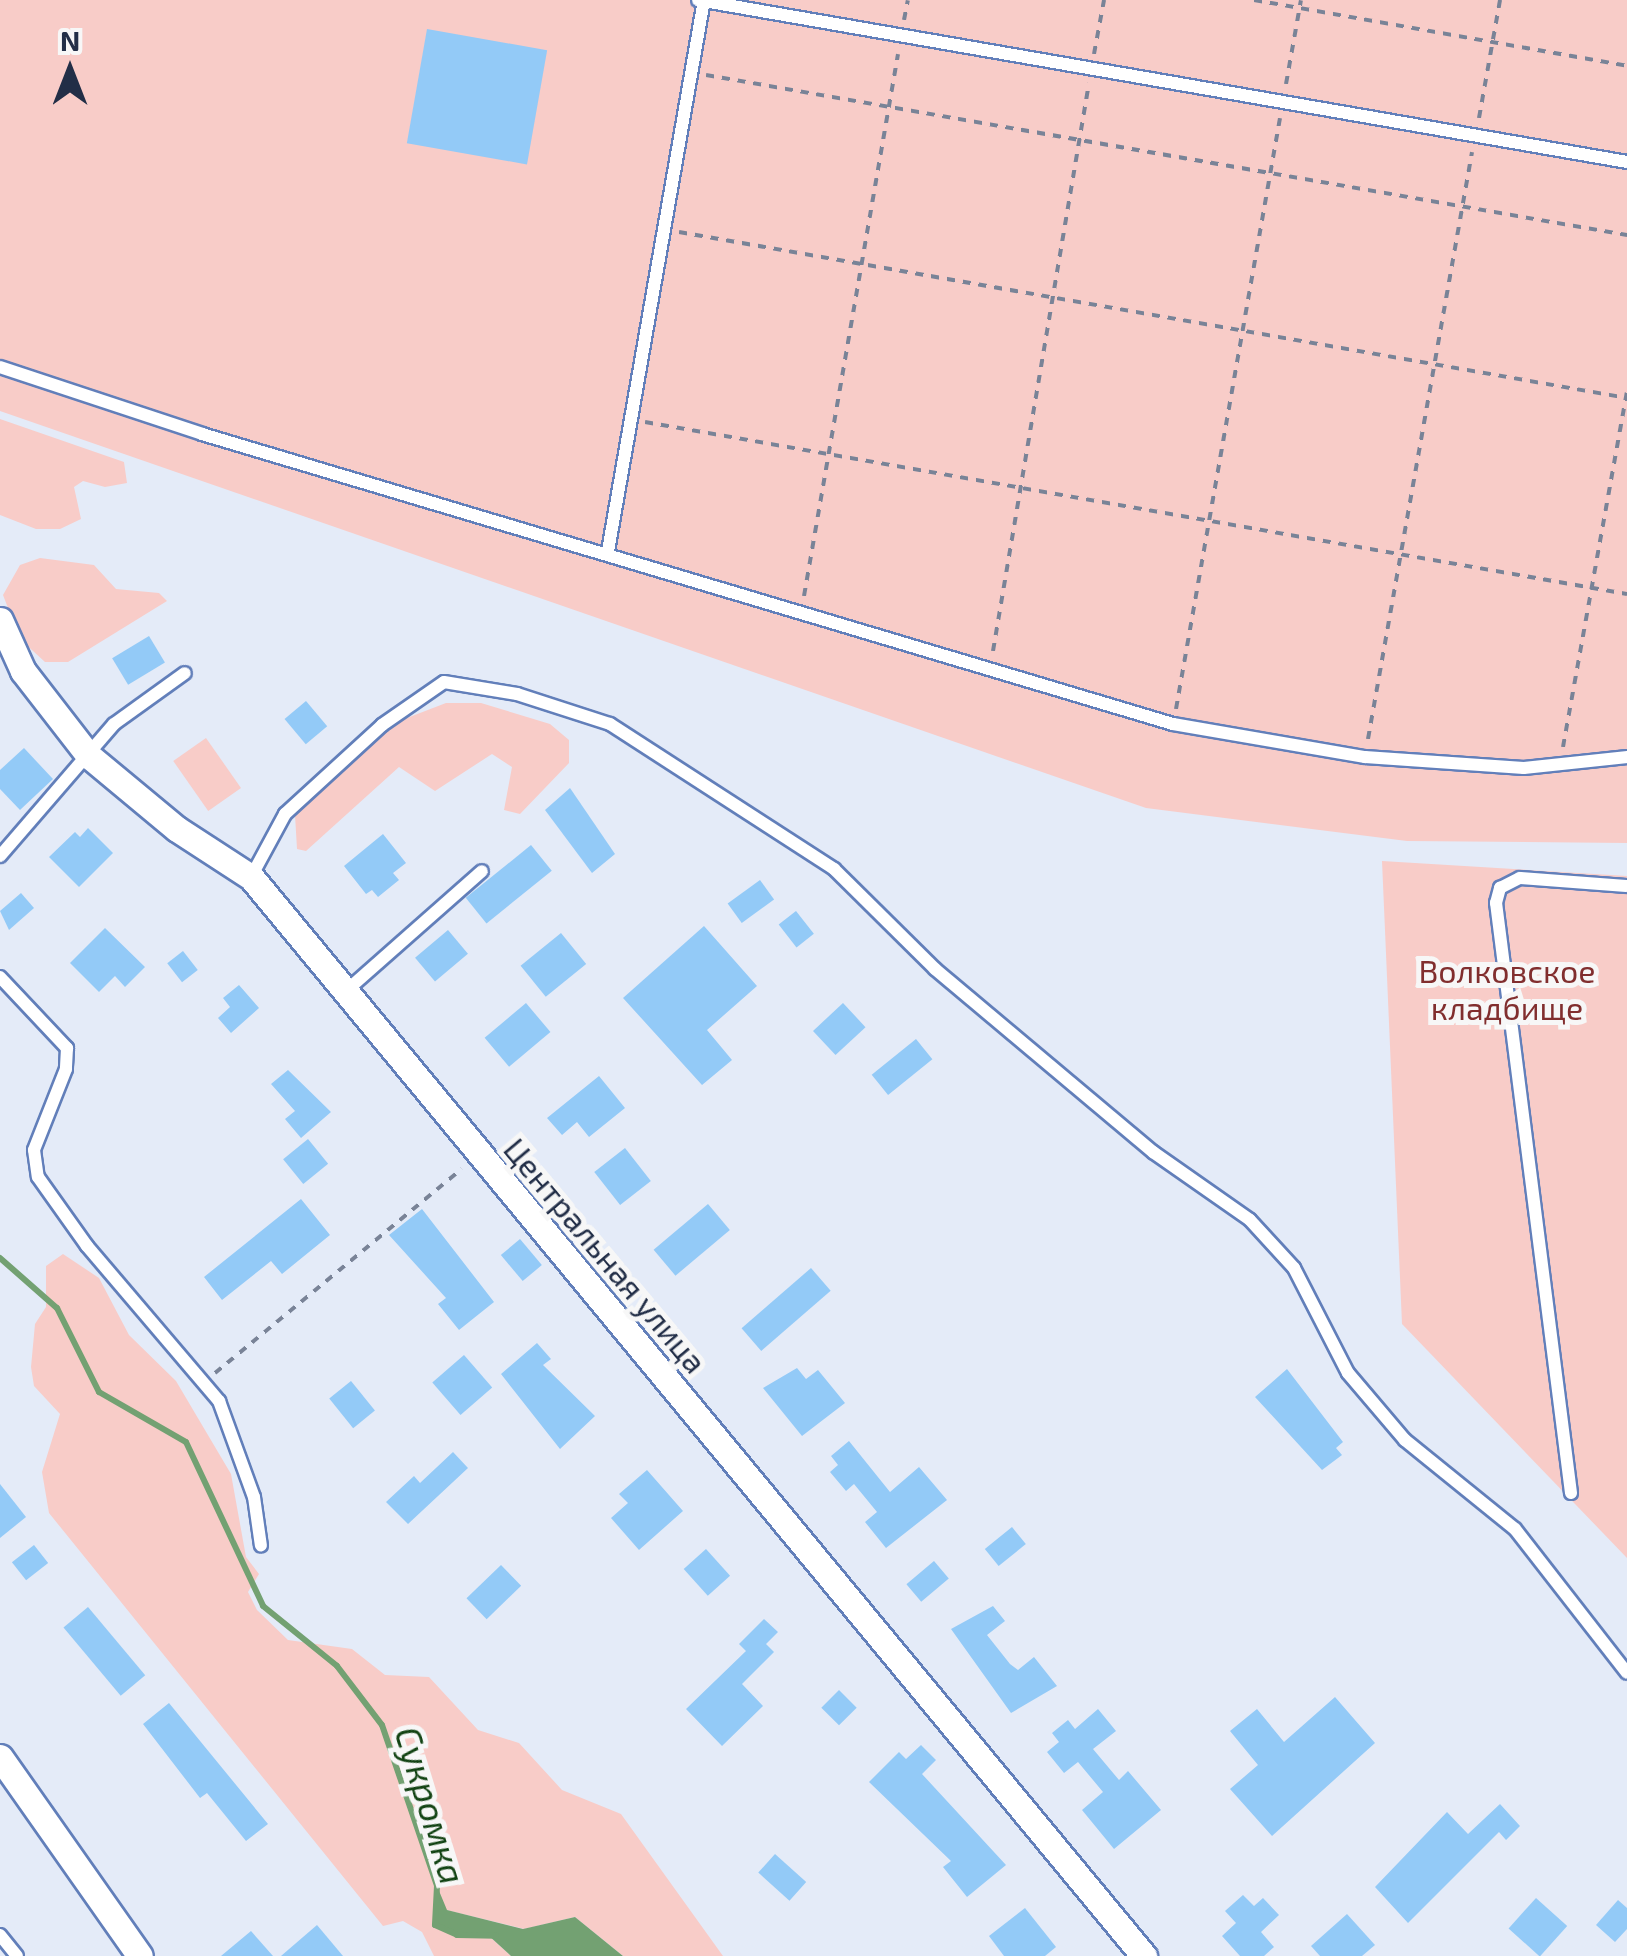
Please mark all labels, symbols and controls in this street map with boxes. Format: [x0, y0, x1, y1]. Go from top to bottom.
north arrow [20, 20, 120, 120]
text: N [60, 23, 80, 57]
park label: Волковское кладбище [1418, 952, 1596, 1027]
street label: Центральная улица [497, 1130, 715, 1380]
water label: Сукромка [387, 1721, 475, 1889]

